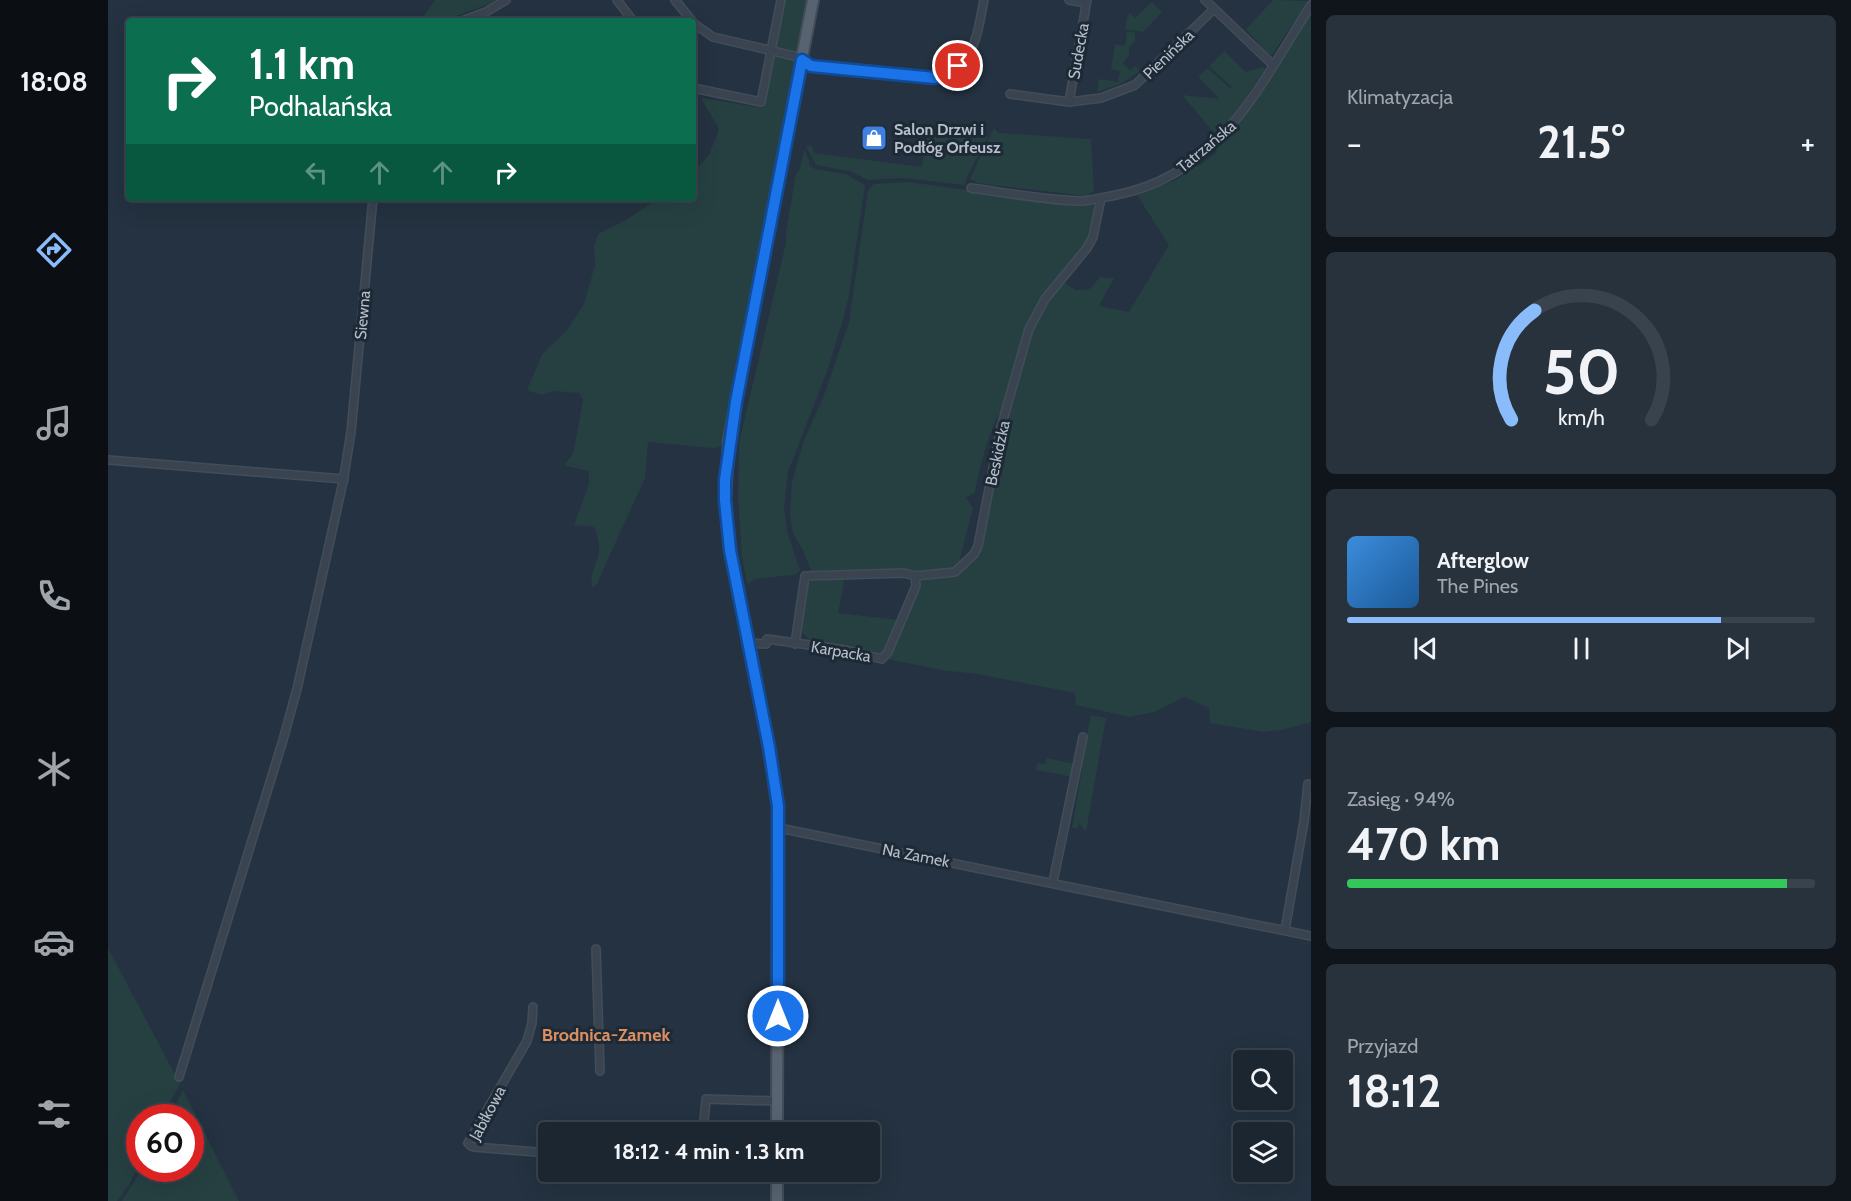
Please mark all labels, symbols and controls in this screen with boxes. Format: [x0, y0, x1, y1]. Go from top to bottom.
street label: Sudecka [1064, 21, 1093, 81]
street label: Pienińska [1139, 25, 1198, 83]
text: 1.1 km [249, 38, 355, 90]
pin [932, 40, 983, 91]
icon: right [150, 42, 228, 120]
icon: arrive [941, 49, 974, 82]
text: 18:08 [20, 65, 88, 98]
text: Klimatyzacja [1347, 85, 1453, 109]
text: Podhalańska [249, 90, 392, 123]
text: 21.5° [1537, 115, 1625, 169]
street label: Tatrzańska [1173, 116, 1240, 177]
place label: Salon Drzwi i Podłóg Orfeusz [894, 120, 1001, 157]
shop icon: Salon Drzwi i Podłóg Orfeusz [859, 123, 889, 153]
text: − [1347, 123, 1362, 163]
text: + [1800, 123, 1815, 163]
icon: left [300, 156, 333, 189]
icon: ahead [363, 156, 396, 189]
icon: ahead [426, 156, 459, 189]
icon: right [489, 156, 522, 189]
icon: directions [33, 229, 75, 271]
street label: Siewna [351, 289, 374, 340]
text: 50 [1542, 334, 1620, 410]
icon: music [33, 402, 75, 444]
text: km/h [1558, 405, 1604, 431]
street label: Beskidzka [981, 418, 1014, 487]
text: Afterglow [1437, 547, 1529, 574]
text: The Pines [1437, 574, 1518, 598]
icon: phone [33, 575, 75, 617]
icon: previous [1409, 632, 1442, 665]
icon: pause [1565, 632, 1598, 665]
icon: next [1721, 632, 1754, 665]
street label: Karpacka [810, 637, 873, 666]
icon: climate [33, 748, 75, 790]
text: Zasięg · 94% [1347, 787, 1455, 811]
text: 470 km [1347, 817, 1500, 871]
street label: Na Zamek [881, 840, 952, 871]
icon: car [33, 921, 75, 963]
position arrow [746, 984, 810, 1048]
district label: Brodnica-Zamek [542, 1024, 670, 1046]
text: Przyjazd [1347, 1034, 1418, 1058]
map controls [1233, 1050, 1293, 1182]
button: search [1233, 1050, 1293, 1110]
text: 18:12 [1347, 1064, 1441, 1118]
street label: Jabłkowa [465, 1082, 510, 1145]
icon: filters [33, 1093, 75, 1135]
speed limit sign: 60 [126, 1104, 204, 1182]
button: layers [1233, 1122, 1293, 1182]
text: 18:12 · 4 min · 1.3 km [614, 1138, 804, 1165]

